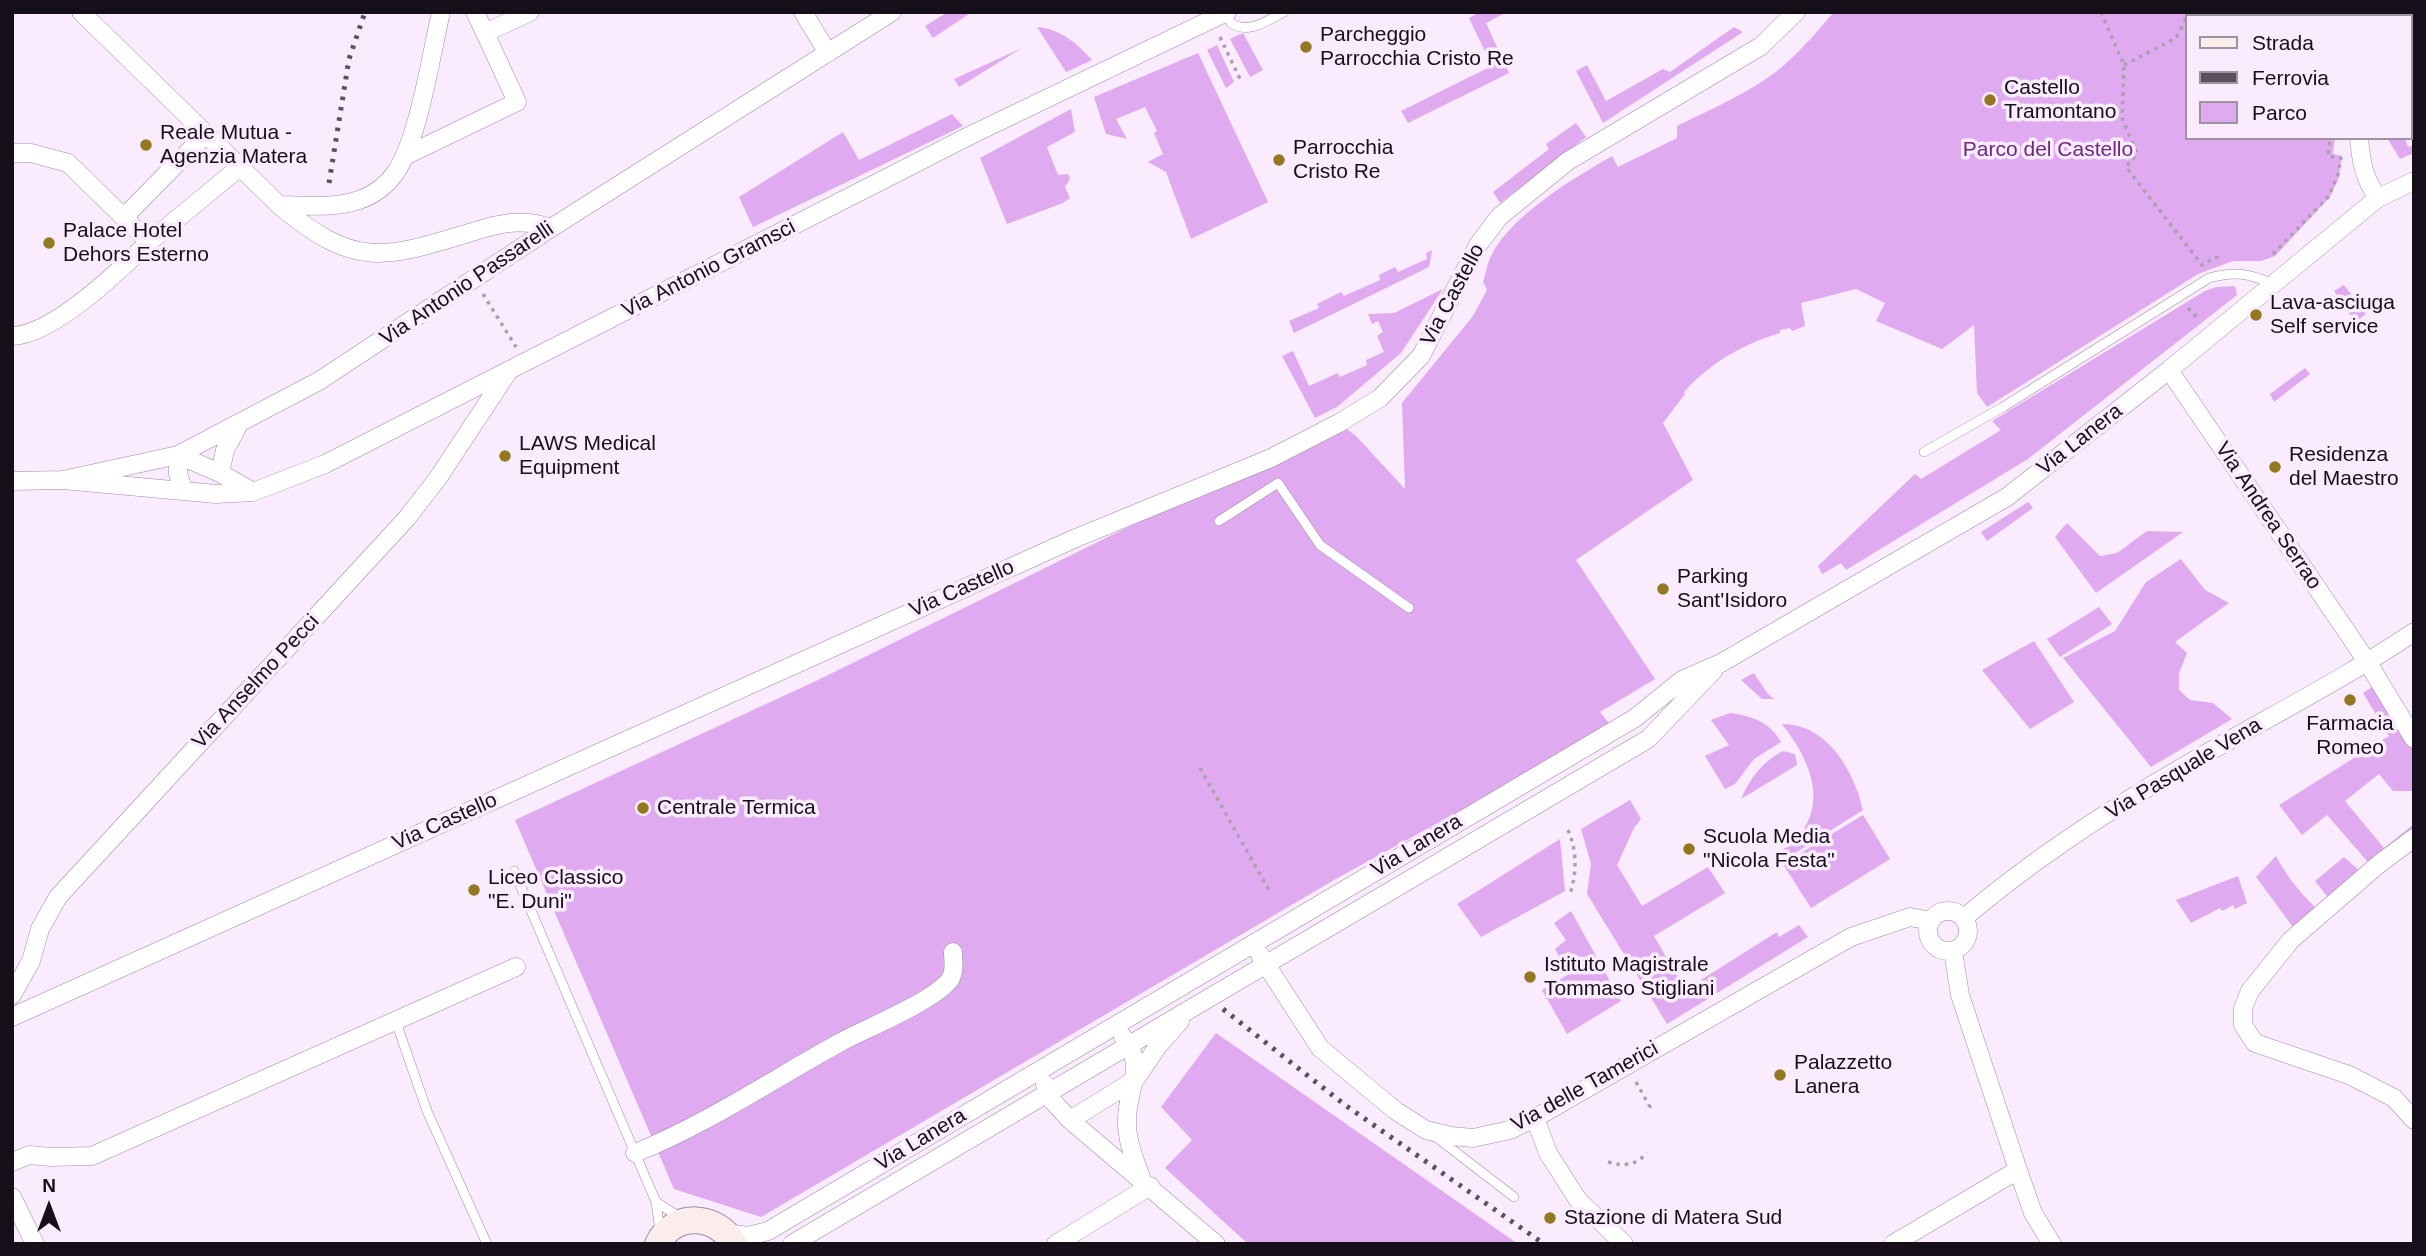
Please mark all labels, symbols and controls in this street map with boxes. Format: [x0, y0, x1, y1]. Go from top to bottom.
legend [2184, 14, 2412, 140]
place label: Parcheggio Parrocchia Cristo Re [1320, 22, 1514, 72]
text: Strada [2252, 31, 2314, 54]
marker: Parcheggio Parrocchia Cristo Re [1298, 39, 1314, 55]
text: Ferrovia [2252, 66, 2329, 89]
place label: Castello Tramontano [2004, 75, 2116, 125]
marker: Castello Tramontano [1982, 92, 1998, 108]
text: Parco [2252, 101, 2307, 124]
place label: Reale Mutua - Agenzia Matera [160, 120, 307, 170]
place label: Parrocchia Cristo Re [1293, 135, 1393, 185]
marker: Reale Mutua - Agenzia Matera [138, 137, 154, 153]
park label: Parco del Castello [1963, 137, 2133, 163]
marker: Parrocchia Cristo Re [1271, 152, 1287, 168]
street label: Via Antonio Gramsci [618, 214, 800, 324]
street label: Via Antonio Passarelli [375, 217, 559, 351]
place label: Palace Hotel Dehors Esterno [63, 218, 209, 268]
marker: Palace Hotel Dehors Esterno [41, 235, 57, 251]
street label: Via Castello [1416, 240, 1490, 350]
place label: Lava-asciuga Self service [2270, 290, 2395, 340]
marker: Lava-asciuga Self service [2248, 307, 2264, 323]
street label: Via Lanera [2032, 399, 2128, 481]
place label: LAWS Medical Equipment [519, 431, 656, 481]
street label: Via Andrea Serrao [2209, 437, 2327, 595]
place label: Residenza del Maestro [2289, 442, 2399, 492]
marker: LAWS Medical Equipment [497, 448, 513, 464]
marker: Residenza del Maestro [2267, 459, 2283, 475]
street label: Via Castello [906, 555, 1018, 623]
place label: Parking Sant'Isidoro [1677, 564, 1787, 614]
marker: Parking Sant'Isidoro [1655, 581, 1671, 597]
street label: Via Anselmo Pecci [187, 610, 325, 754]
marker: Farmacia Romeo [2342, 692, 2358, 708]
place label: Farmacia Romeo [2306, 711, 2394, 761]
street label: Via Pasquale Vena [2102, 713, 2266, 825]
street label: Via Castello [389, 788, 501, 856]
place label: Centrale Termica [657, 795, 816, 821]
marker: Centrale Termica [635, 800, 651, 816]
street label: Via Lanera [1367, 809, 1467, 883]
place label: Scuola Media "Nicola Festa" [1703, 824, 1835, 874]
marker: Scuola Media "Nicola Festa" [1681, 841, 1697, 857]
place label: Liceo Classico "E. Duni" [488, 865, 623, 915]
marker: Liceo Classico "E. Duni" [466, 882, 482, 898]
place label: Istituto Magistrale Tommaso Stigliani [1544, 952, 1714, 1002]
marker: Istituto Magistrale Tommaso Stigliani [1522, 969, 1538, 985]
street label: Via delle Tamerici [1507, 1036, 1663, 1138]
place label: Palazzetto Lanera [1794, 1050, 1892, 1100]
marker: Palazzetto Lanera [1772, 1067, 1788, 1083]
street label: Via Lanera [871, 1103, 971, 1177]
north arrow [14, 1172, 84, 1242]
text: N [42, 1175, 56, 1196]
place label: Stazione di Matera Sud [1564, 1205, 1782, 1231]
marker: Stazione di Matera Sud [1542, 1210, 1558, 1226]

